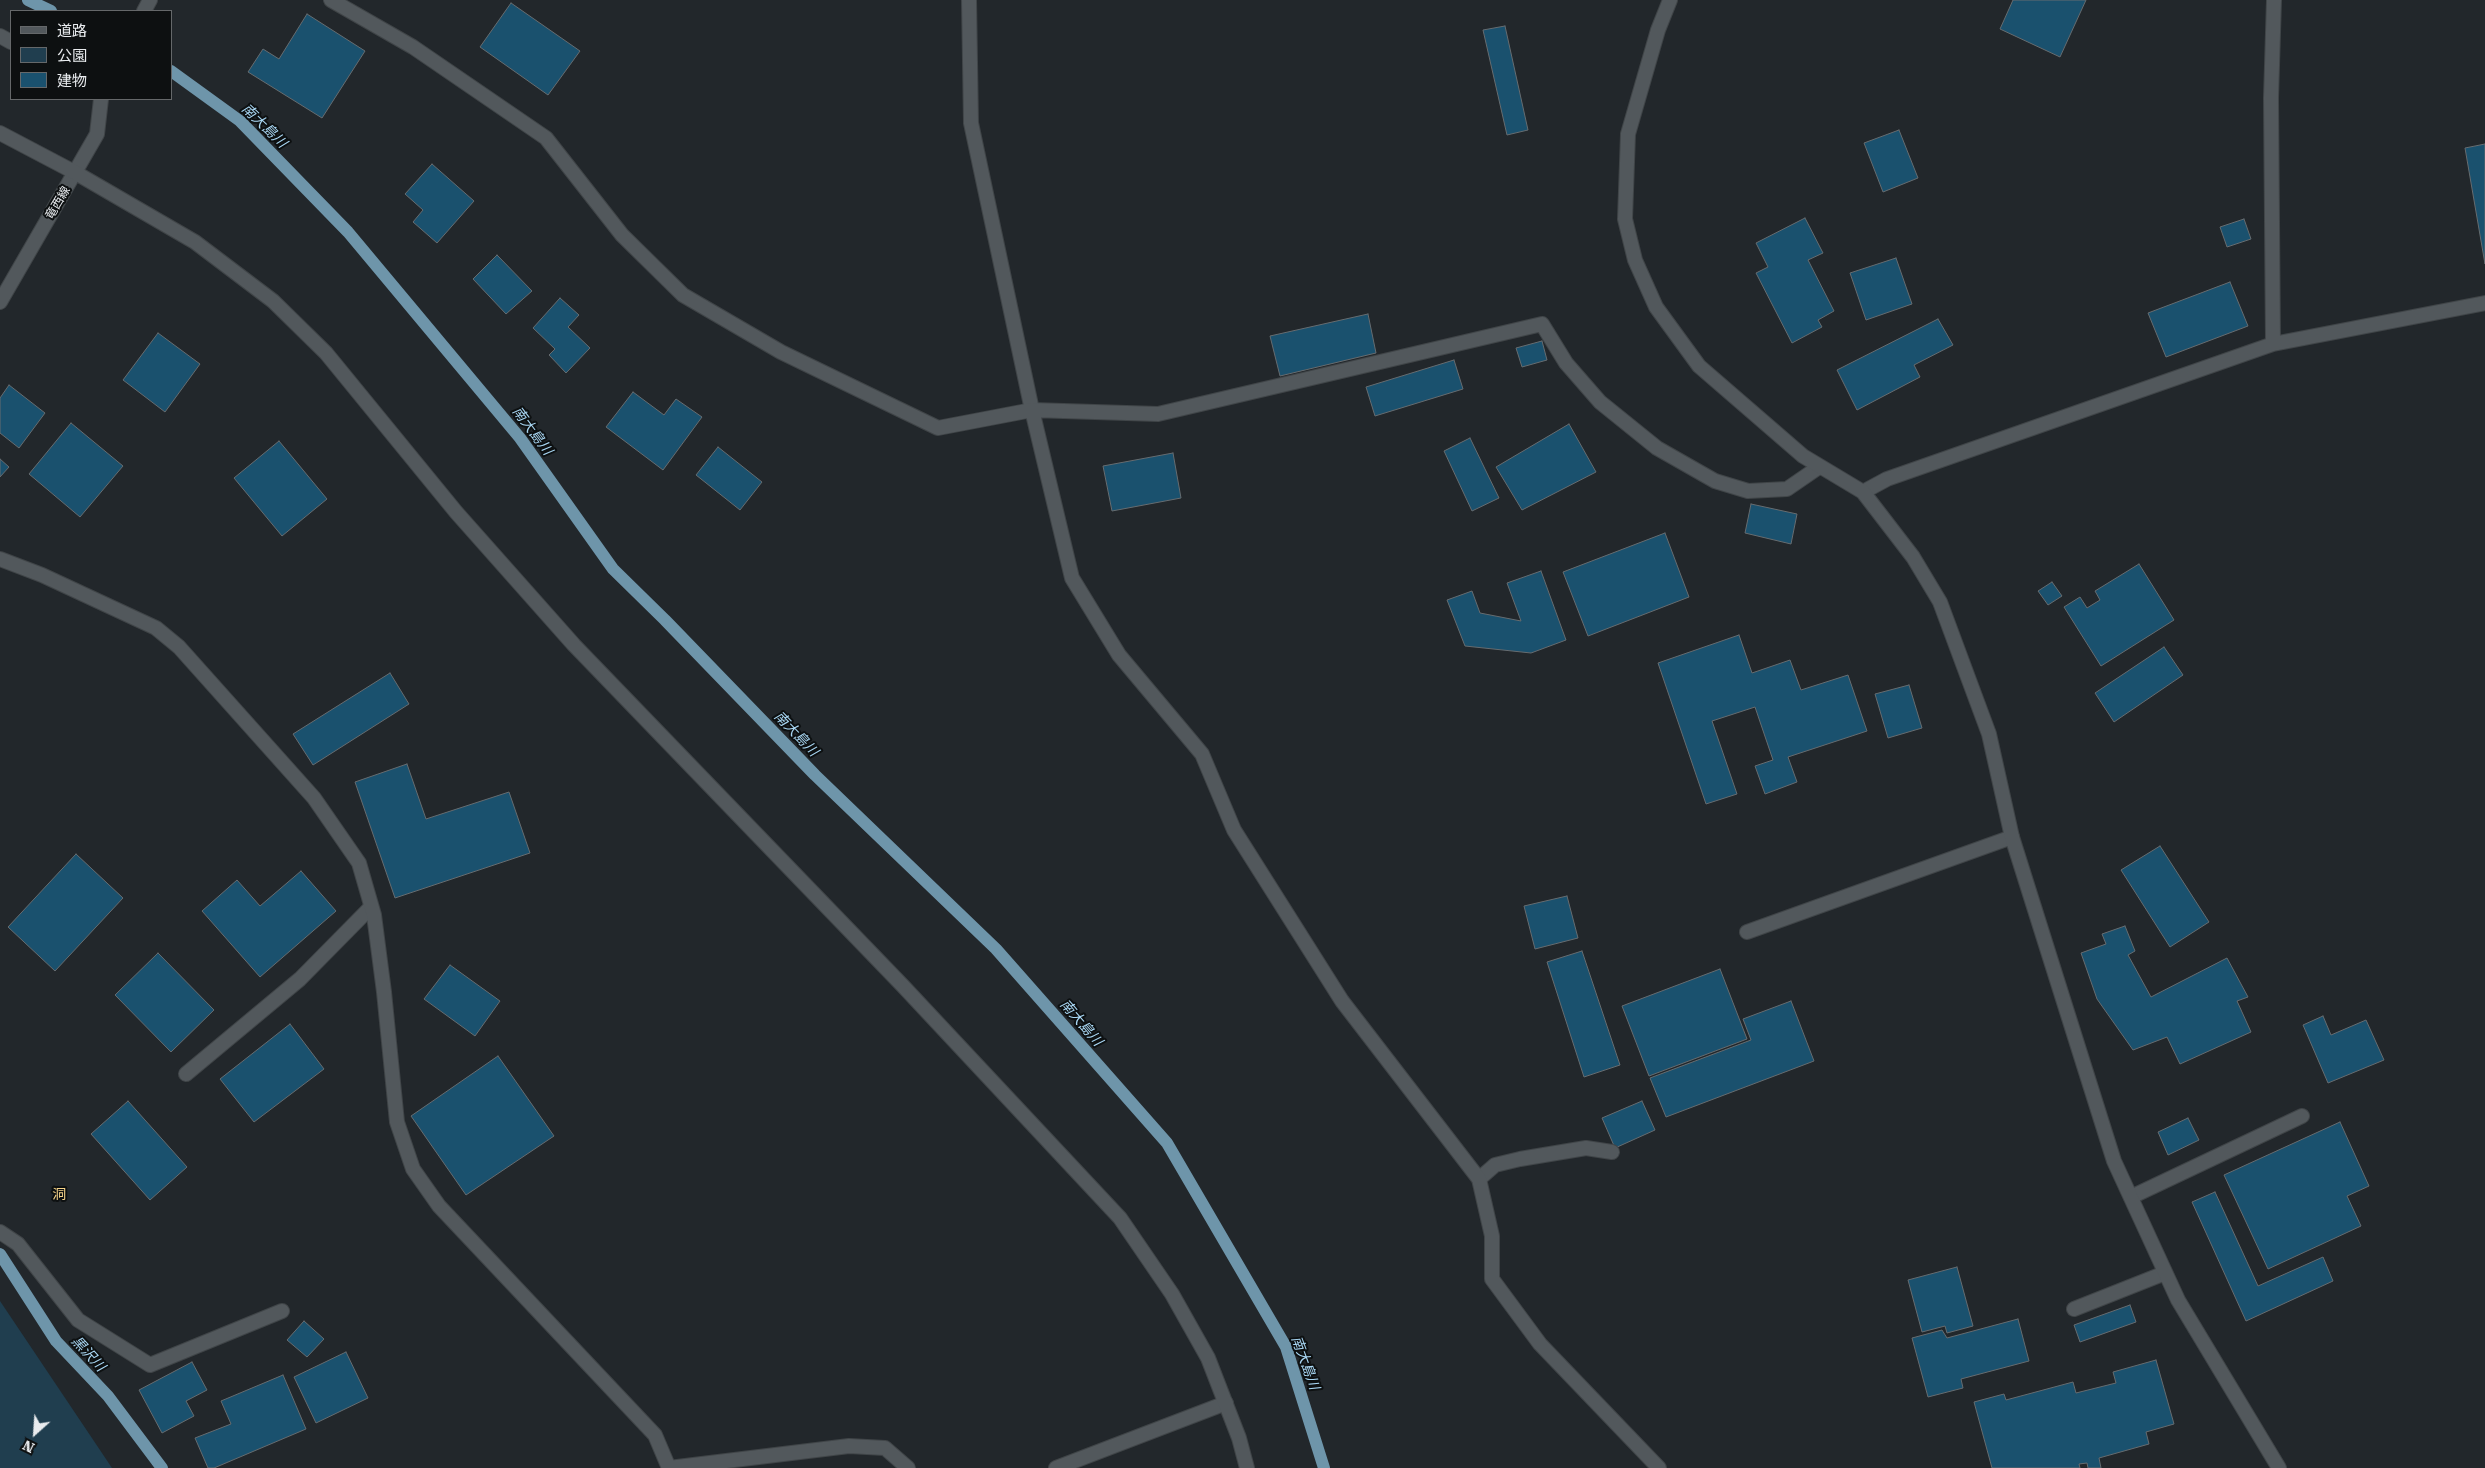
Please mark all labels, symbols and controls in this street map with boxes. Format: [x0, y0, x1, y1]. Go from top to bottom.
legend [10, 10, 172, 100]
text: 道路 [57, 22, 87, 40]
text: 公園 [57, 47, 87, 65]
text: 建物 [57, 72, 87, 90]
water label: 南大島川 [238, 101, 290, 151]
street label: 竜西線 [43, 184, 73, 222]
water label: 南大島川 [508, 404, 556, 458]
water label: 南大島川 [771, 708, 821, 760]
water label: 南大島川 [1056, 996, 1106, 1050]
district label: 洞 [52, 1187, 66, 1203]
water label: 黒沢川 [68, 1333, 108, 1375]
water label: 南大島川 [1288, 1334, 1322, 1392]
north arrow [10, 1408, 60, 1458]
text: N [20, 1437, 37, 1456]

